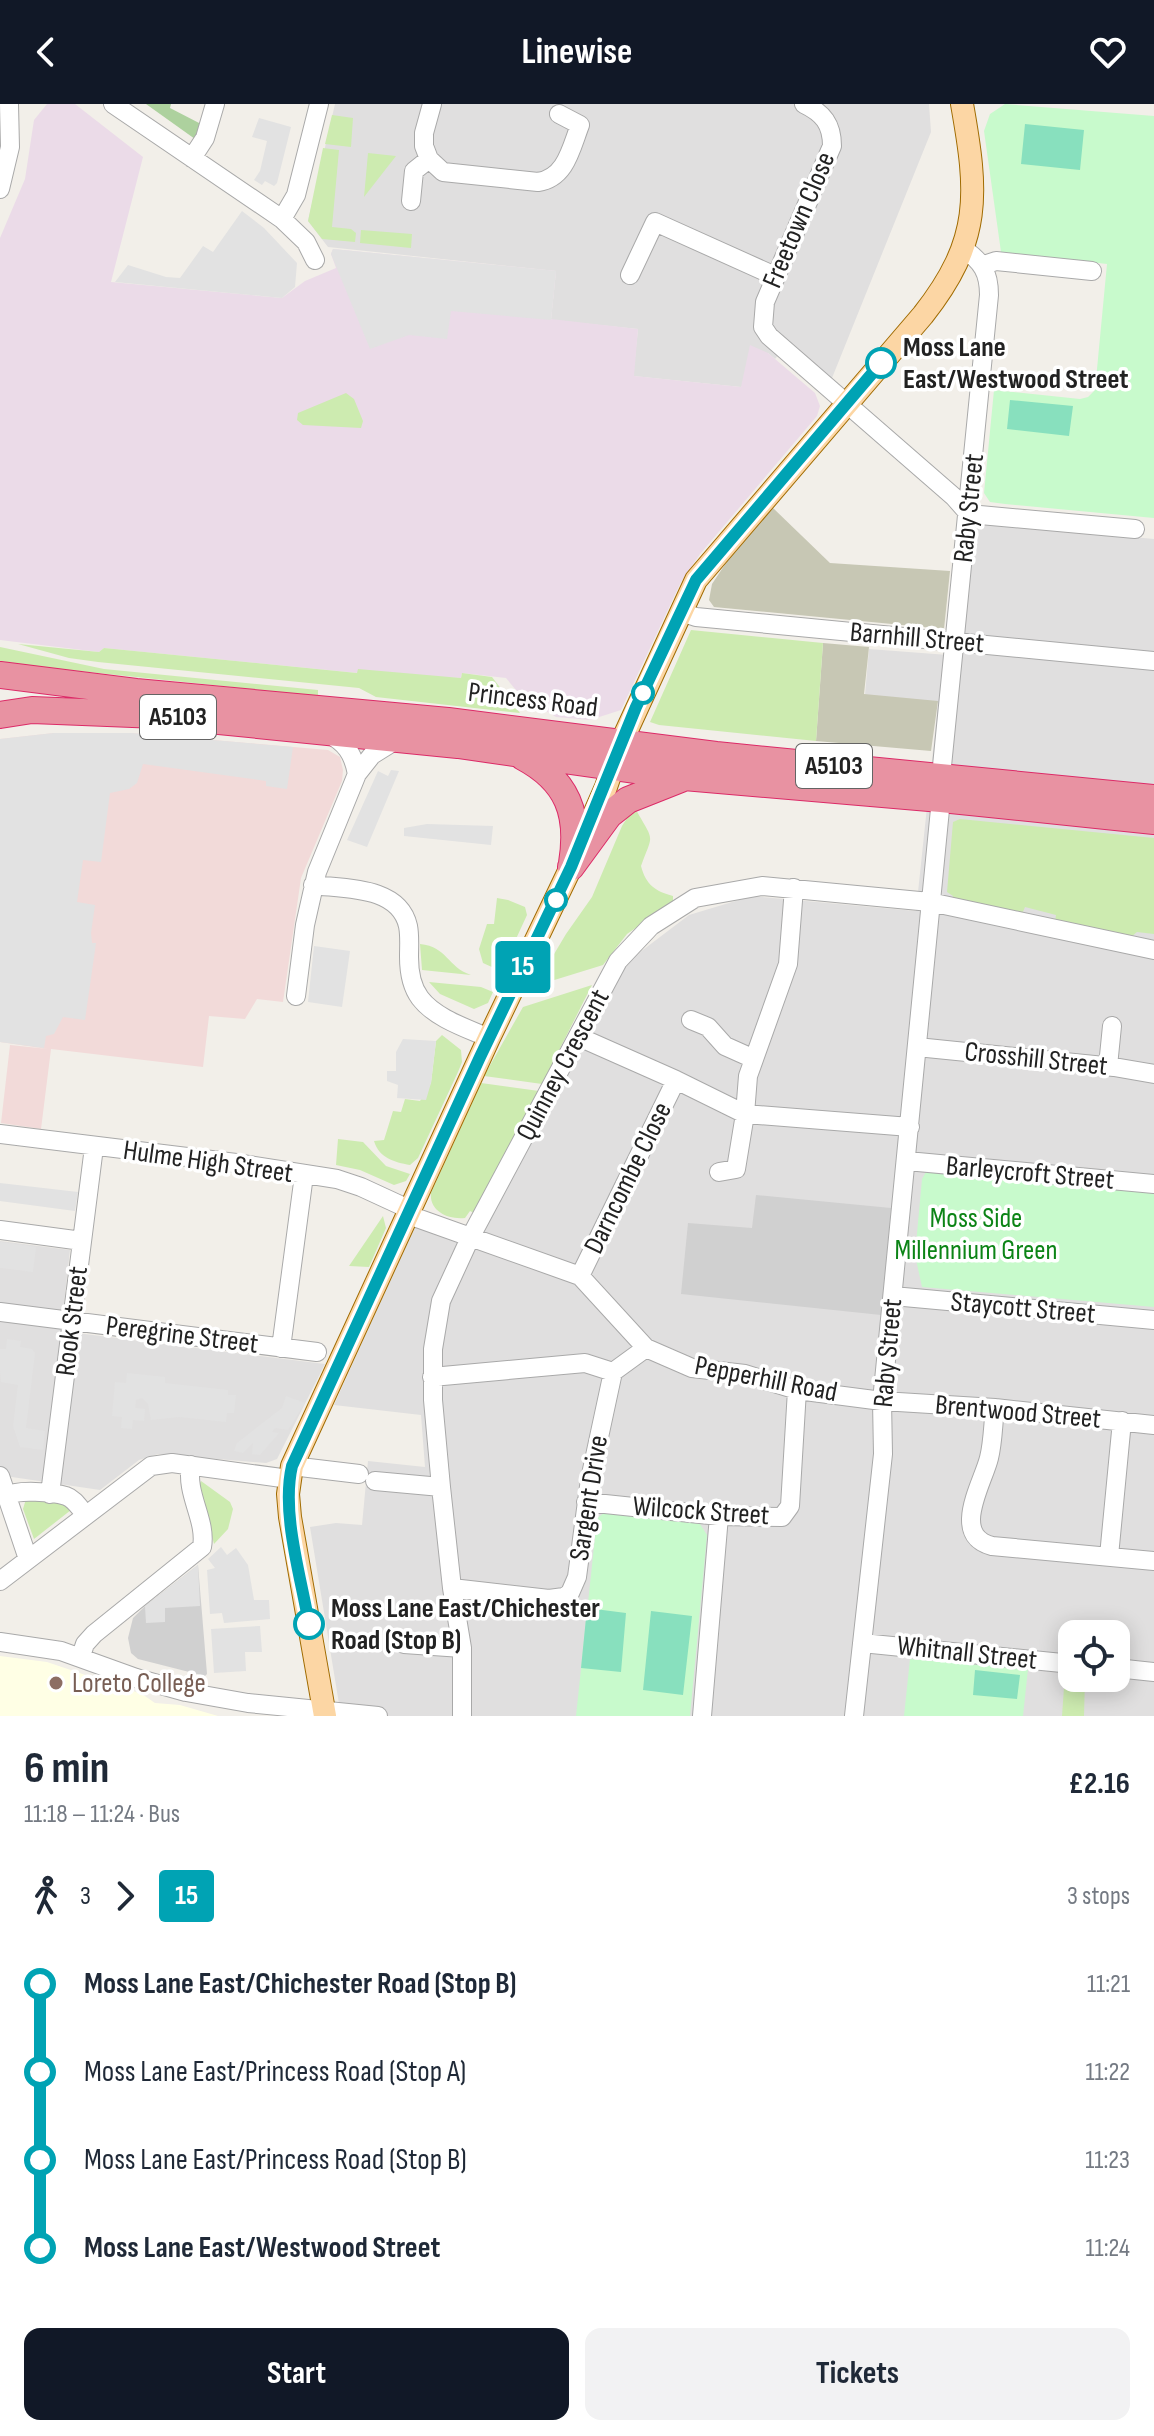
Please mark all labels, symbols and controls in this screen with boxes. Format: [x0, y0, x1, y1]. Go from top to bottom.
icon: back [24, 30, 68, 74]
icon: heart [1086, 30, 1130, 74]
text: Linewise [522, 31, 632, 74]
street label: Freetown Close [756, 147, 842, 293]
place label: Moss Lane East/Westwood Street [903, 331, 1129, 396]
marker: Moss Lane East/Westwood Street [866, 348, 896, 378]
street label: Raby Street [947, 452, 991, 564]
street label: Barnhill Street [849, 616, 985, 660]
street label: Princess Road [466, 676, 600, 724]
unlabelled marker [632, 682, 654, 704]
road number: A5103 [140, 695, 216, 739]
road number: A5103 [796, 744, 872, 788]
unlabelled marker [545, 889, 567, 911]
line badge: 15 [487, 941, 559, 993]
text: 15 [511, 950, 535, 983]
street label: Quinney Crescent [509, 984, 617, 1146]
street label: Crosshill Street [963, 1035, 1109, 1083]
street label: Darncombe Close [577, 1097, 679, 1259]
street label: Hulme High Street [121, 1134, 295, 1190]
street label: Barleycroft Street [945, 1149, 1115, 1197]
park label: Moss Side Millennium Green [895, 1202, 1057, 1267]
street label: Rook Street [49, 1264, 95, 1378]
street label: Staycott Street [949, 1285, 1097, 1331]
street label: Raby Street [867, 1297, 909, 1409]
street label: Peregrine Street [104, 1309, 260, 1361]
street label: Pepperhill Road [692, 1349, 840, 1409]
street label: Brentwood Street [934, 1388, 1102, 1436]
street label: Sargent Drive [563, 1433, 615, 1563]
street label: Wilcock Street [632, 1490, 770, 1532]
place label: Moss Lane East/Chichester Road (Stop B) [331, 1592, 600, 1657]
marker: Moss Lane East/Chichester Road (Stop B) [294, 1609, 324, 1639]
map controls [1058, 1620, 1130, 1692]
button: locate [1058, 1620, 1130, 1692]
street label: Whitnall Street [895, 1629, 1039, 1677]
place label: Loreto College [72, 1667, 206, 1700]
marker: Loreto College [47, 1674, 65, 1692]
text: 6 min [24, 1742, 109, 1795]
text: £2.16 [1069, 1766, 1130, 1802]
text: 11:18 – 11:24 · Bus [24, 1799, 180, 1830]
icon: walk [24, 1874, 68, 1918]
icon: forward [103, 1874, 147, 1918]
text: 15 [175, 1879, 198, 1912]
text: 3 [80, 1881, 91, 1912]
text: 3 stops [1067, 1881, 1130, 1912]
text: Moss Lane East/Chichester Road (Stop B) [84, 1966, 517, 2002]
text: 11:21 [1087, 1969, 1130, 2000]
text: Moss Lane East/Princess Road (Stop A) [84, 2054, 466, 2090]
text: 11:22 [1085, 2057, 1130, 2088]
text: Moss Lane East/Princess Road (Stop B) [84, 2142, 467, 2178]
text: 11:23 [1085, 2145, 1130, 2176]
text: Moss Lane East/Westwood Street [84, 2230, 440, 2266]
text: 11:24 [1085, 2233, 1130, 2264]
button: Start [24, 2328, 569, 2420]
button: Tickets [585, 2328, 1130, 2420]

